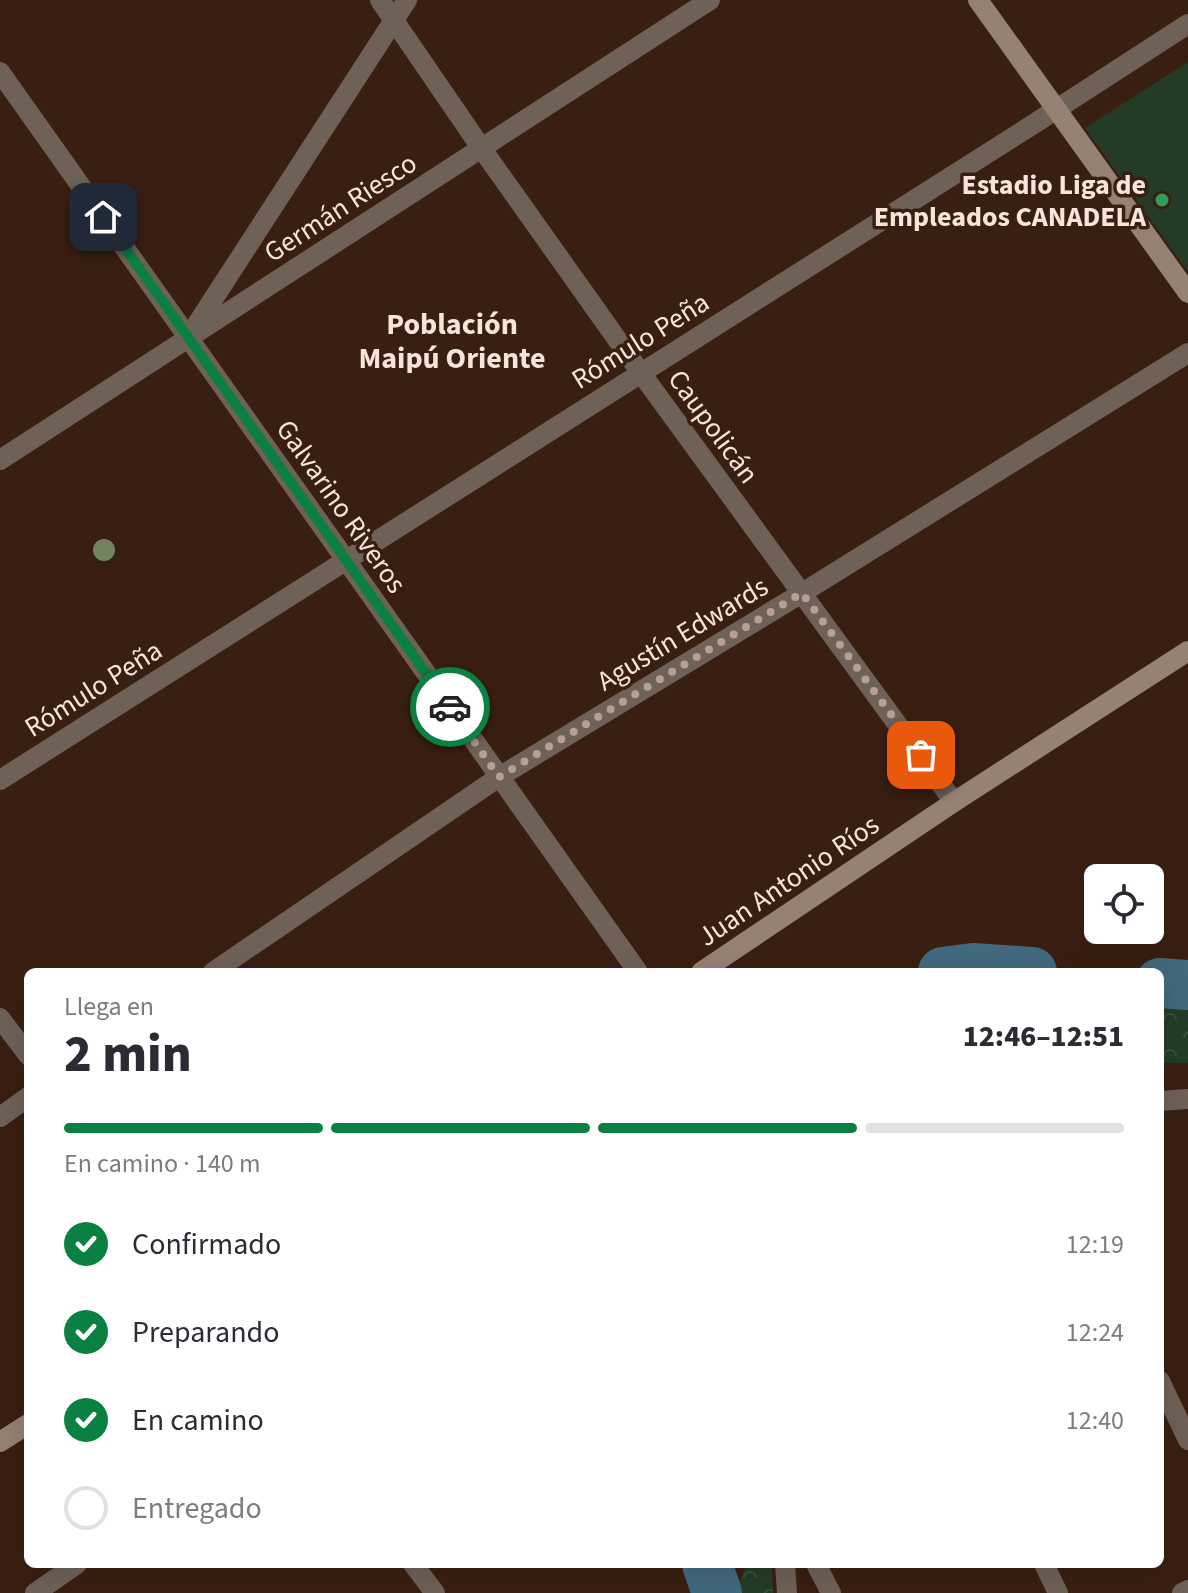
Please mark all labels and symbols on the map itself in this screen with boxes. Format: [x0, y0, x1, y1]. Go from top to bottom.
street label: Germán Riesco [256, 143, 425, 272]
place label: Estadio Liga de Empleados CANADELA [874, 165, 1147, 237]
pin [69, 183, 137, 251]
marker: Estadio Liga de Empleados CANADELA [1153, 191, 1171, 209]
street label: Rómulo Peña [564, 283, 717, 399]
district label: Población Maipú Oriente [358, 303, 546, 380]
street label: Caupolicán [658, 361, 768, 492]
street label: Galvarino Riveros [266, 412, 416, 602]
street label: Agustín Edwards [589, 567, 776, 701]
street label: Rómulo Peña [17, 631, 170, 747]
courier [410, 667, 490, 747]
pin [887, 721, 955, 789]
street label: Juan Antonio Ríos [690, 805, 887, 956]

